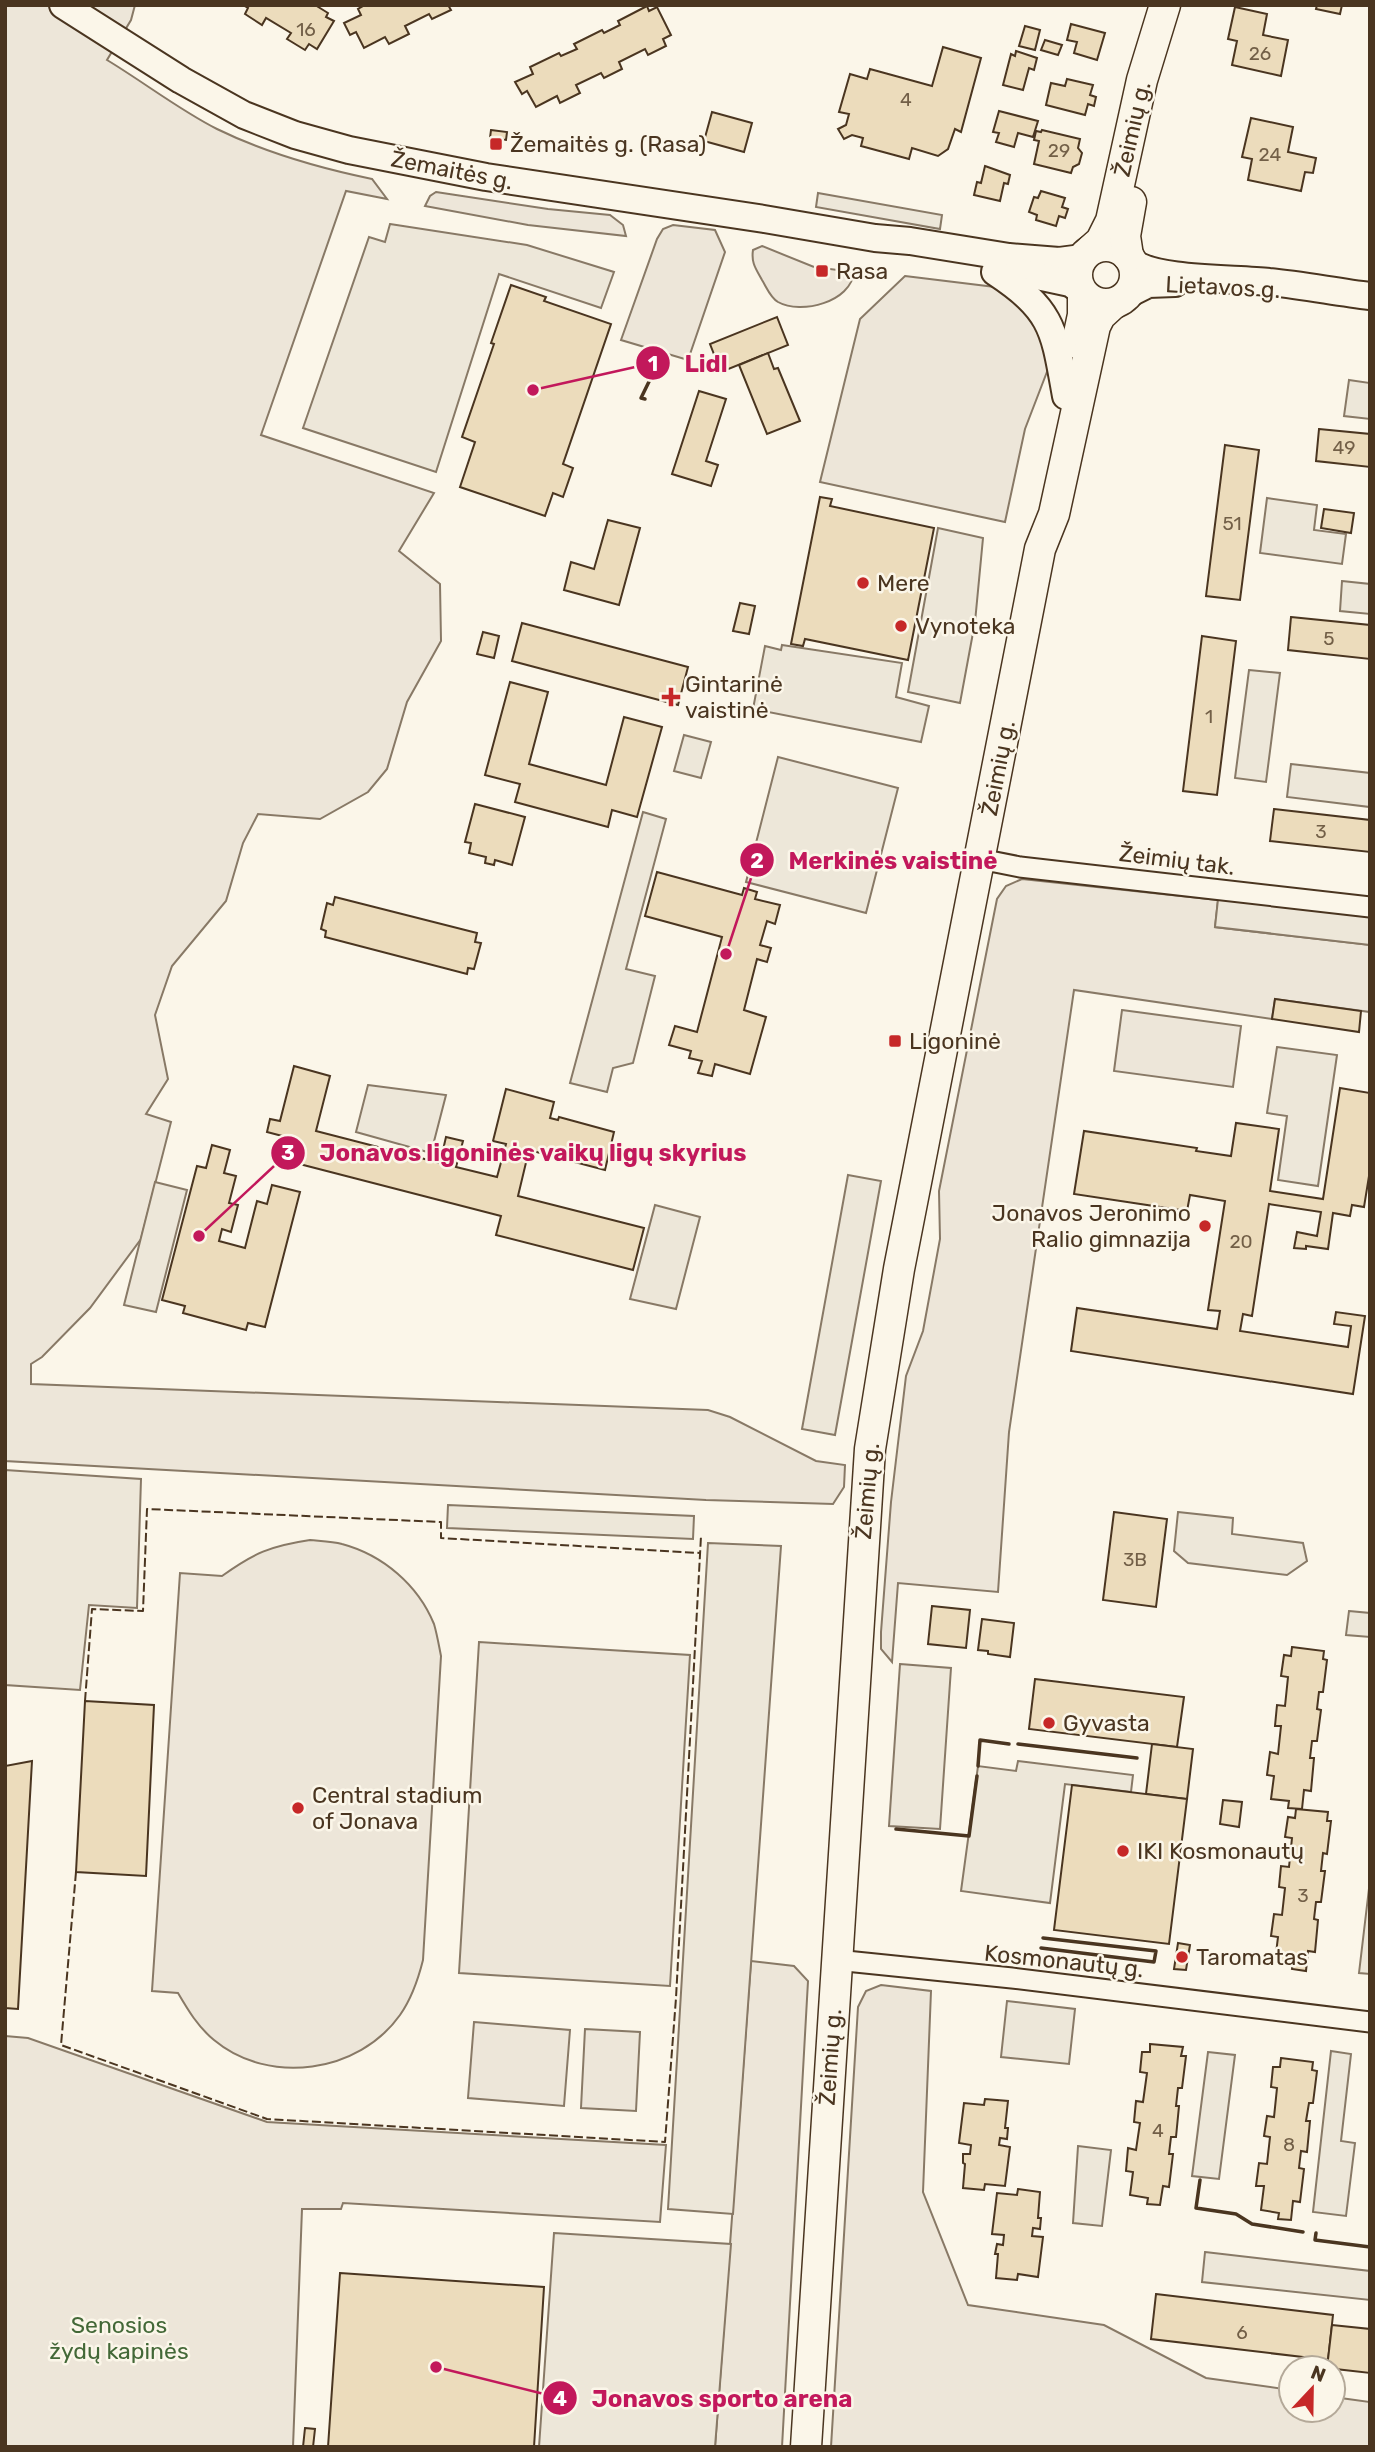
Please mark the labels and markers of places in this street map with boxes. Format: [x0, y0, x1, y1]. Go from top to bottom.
place label: Žemaitės g. (Rasa) [510, 130, 706, 158]
marker: Žemaitės g. (Rasa) [488, 136, 504, 152]
place label: Rasa [836, 257, 888, 285]
marker: Rasa [814, 263, 830, 279]
callout: Lidl [636, 341, 742, 386]
place label: Mere [877, 569, 930, 597]
marker: Mere [855, 575, 871, 591]
place label: Vynoteka [915, 612, 1016, 640]
marker: Vynoteka [893, 618, 909, 634]
place label: Gintarinė vaistinė [685, 670, 783, 724]
marker: Gintarinė vaistinė [663, 689, 679, 705]
callout: Merkinės vaistinė [739, 838, 1012, 883]
place label: Ligoninė [909, 1027, 1001, 1055]
marker: Ligoninė [887, 1033, 903, 1049]
callout: Jonavos ligoninės vaikų ligų skyrius [270, 1130, 761, 1175]
place label: Jonavos Jeronimo Ralio gimnazija [992, 1199, 1191, 1253]
marker: Jonavos Jeronimo Ralio gimnazija [1197, 1218, 1213, 1234]
place label: Gyvasta [1063, 1709, 1150, 1737]
marker: Gyvasta [1041, 1715, 1057, 1731]
place label: Central stadium of Jonava [312, 1781, 482, 1835]
marker: Central stadium of Jonava [290, 1800, 306, 1816]
place label: IKI Kosmonautų [1137, 1837, 1304, 1865]
marker: IKI Kosmonautų [1115, 1843, 1131, 1859]
place label: Taromatas [1196, 1943, 1308, 1971]
marker: Taromatas [1174, 1949, 1190, 1965]
callout: Jonavos sporto arena [542, 2376, 866, 2421]

